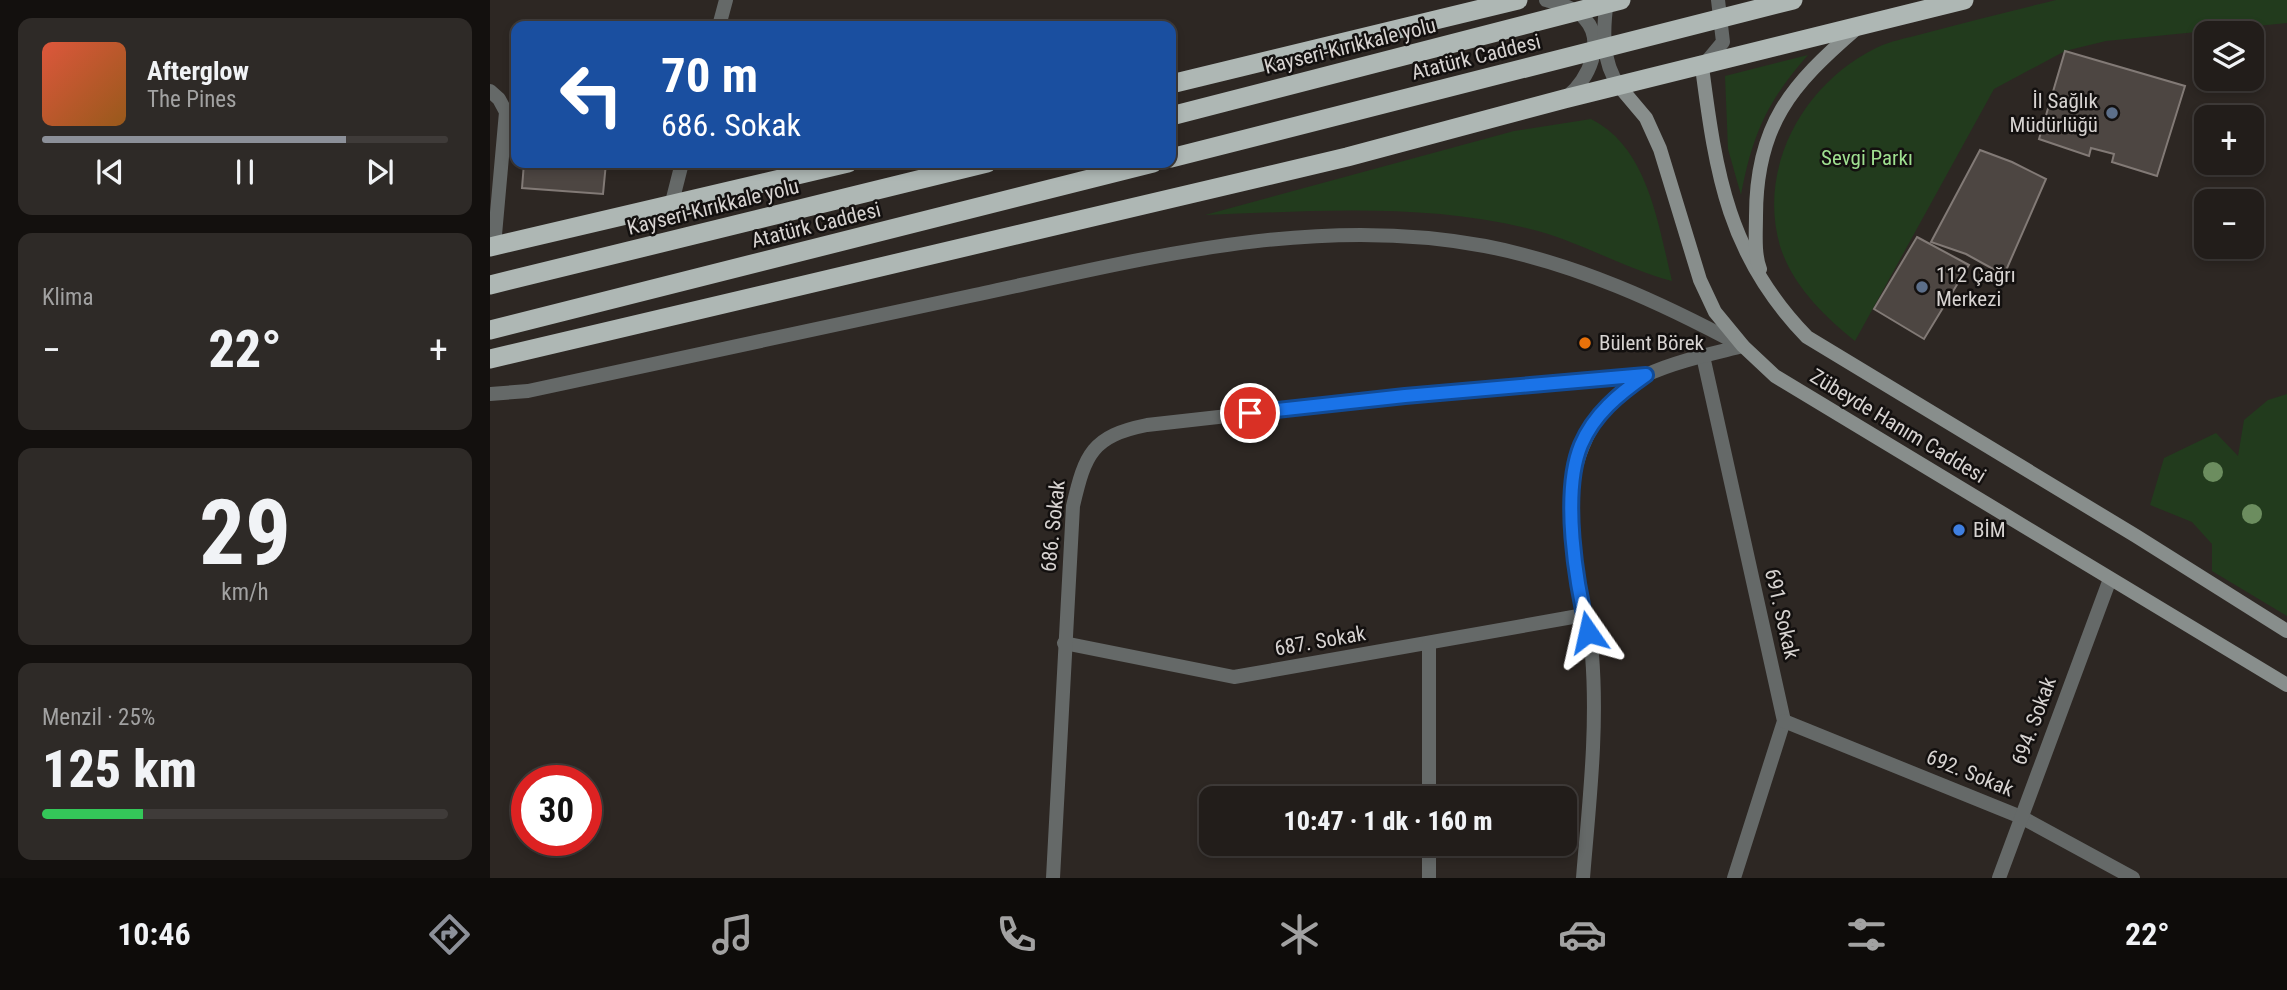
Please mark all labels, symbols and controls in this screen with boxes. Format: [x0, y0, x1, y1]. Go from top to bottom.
street label: Kayseri-Kırıkkale yolu [1262, 13, 1438, 79]
map controls [2194, 21, 2264, 259]
button: layers [2194, 21, 2264, 91]
street label: Atatürk Caddesi [1409, 29, 1543, 85]
text: 70 m [661, 47, 758, 104]
icon: left [546, 49, 637, 140]
text: Afterglow [147, 56, 249, 86]
text: The Pines [147, 86, 237, 113]
place label: İl Sağlık Müdürlüğü [2010, 89, 2099, 137]
marker: İl Sağlık Müdürlüğü [2104, 105, 2120, 121]
button: + [2194, 105, 2264, 175]
text: 686. Sokak [661, 106, 801, 144]
park label: Sevgi Parkı [1821, 146, 1913, 170]
icon: previous [91, 153, 129, 191]
icon: pause [226, 153, 264, 191]
icon: next [361, 153, 399, 191]
street label: Kayseri-Kırıkkale yolu [625, 174, 801, 240]
button: − [2194, 189, 2264, 259]
street label: Atatürk Caddesi [749, 197, 883, 253]
place label: 112 Çağrı Merkezi [1936, 263, 2016, 311]
marker: 112 Çağrı Merkezi [1914, 279, 1930, 295]
text: Klima [42, 284, 93, 311]
text: 22° [208, 319, 282, 380]
text: − [42, 328, 61, 372]
text: + [429, 328, 448, 372]
place label: Bülent Börek [1599, 331, 1705, 355]
marker: Bülent Börek [1577, 335, 1593, 351]
street label: Zübeyde Hanım Caddesi [1806, 364, 1990, 488]
pin [1220, 383, 1280, 443]
icon: arrive [1231, 394, 1269, 432]
street label: 686. Sokak [1036, 479, 1070, 573]
text: 29 [199, 480, 291, 586]
place label: BİM [1973, 518, 2006, 542]
marker: BİM [1951, 522, 1967, 538]
street label: 691. Sokak [1760, 567, 1804, 662]
text: km/h [221, 579, 269, 606]
position arrow [1551, 595, 1625, 669]
street label: 687. Sokak [1273, 621, 1368, 661]
street label: 694. Sokak [2007, 673, 2061, 768]
text: Menzil · 25% [42, 704, 155, 731]
text: 125 km [42, 739, 197, 800]
street label: 692. Sokak [1923, 745, 2018, 802]
speed limit sign: 30 [511, 765, 602, 856]
text: 10:47 · 1 dk · 160 m [1283, 806, 1493, 836]
icon: directions [425, 910, 474, 959]
icon: music [708, 910, 757, 959]
icon: phone [992, 910, 1041, 959]
icon: climate [1275, 910, 1324, 959]
icon: car [1558, 910, 1607, 959]
icon: filters [1842, 910, 1891, 959]
text: 10:46 [117, 915, 191, 953]
text: 22° [2125, 915, 2170, 953]

